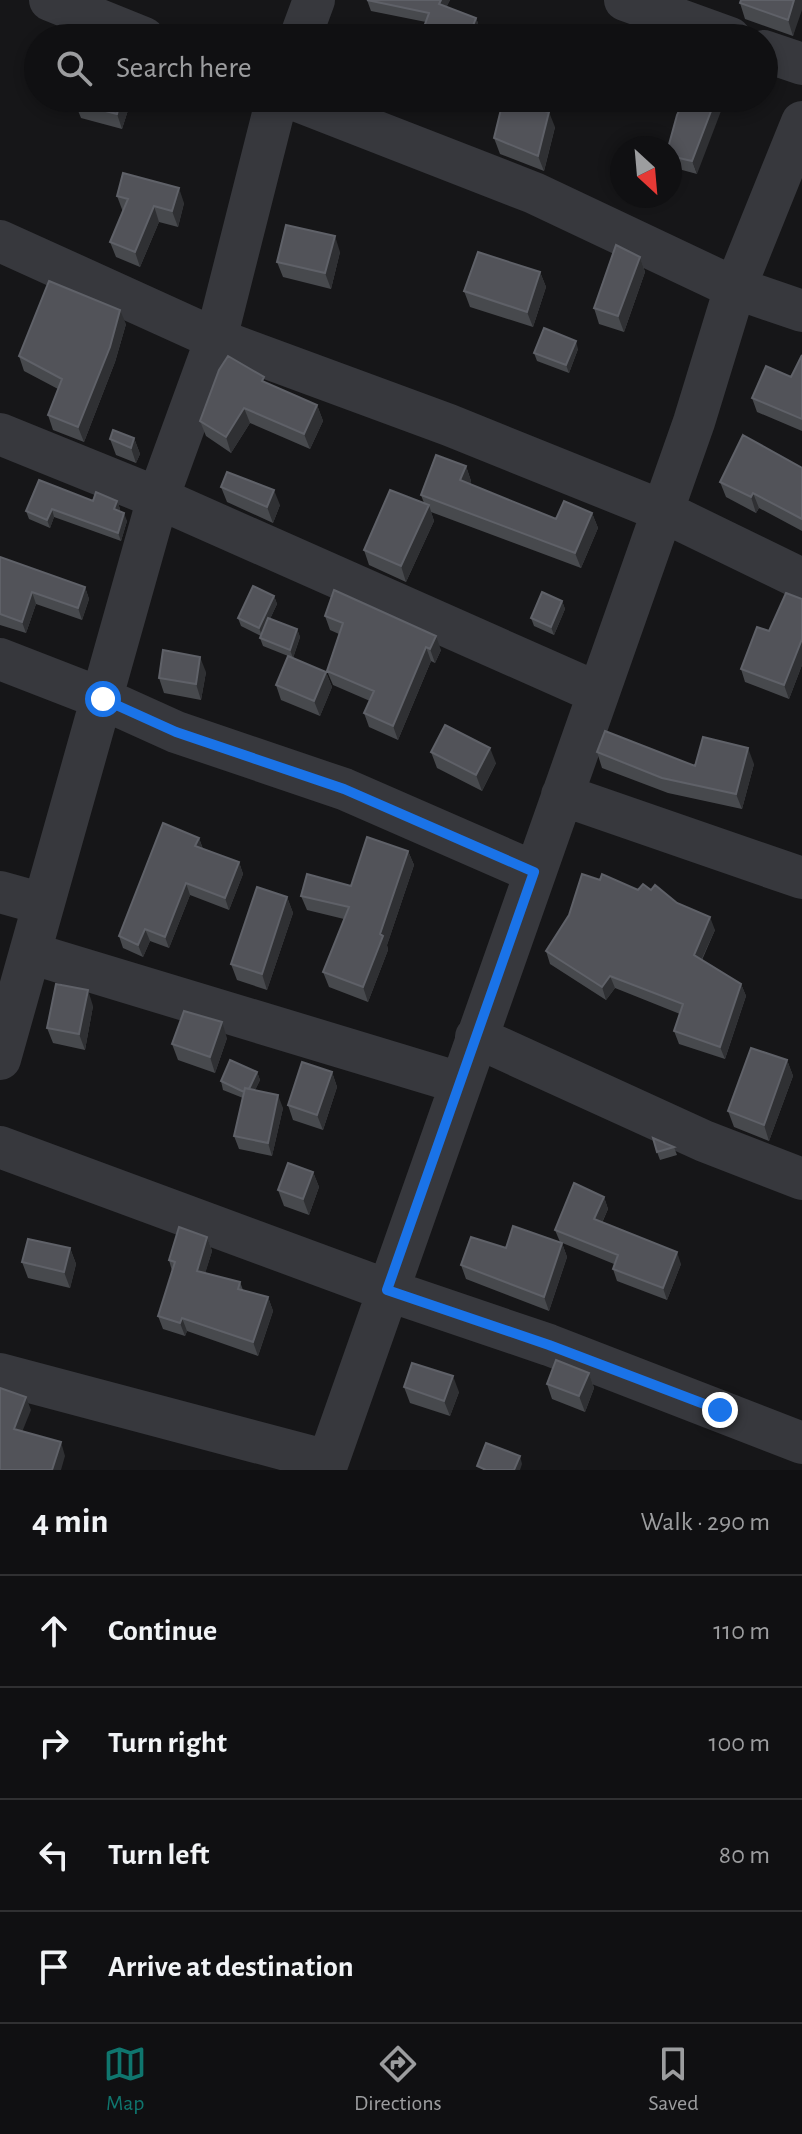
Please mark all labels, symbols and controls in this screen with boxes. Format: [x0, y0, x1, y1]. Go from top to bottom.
search box [24, 24, 778, 112]
icon: search [52, 46, 96, 90]
text: Search here [116, 53, 252, 83]
north arrow [610, 136, 682, 208]
route start [85, 681, 121, 717]
route end [702, 1392, 738, 1428]
text: 4 min [32, 1505, 109, 1539]
text: Walk · 290 m [640, 1509, 770, 1535]
icon: ahead [32, 1609, 76, 1653]
text: Continue [108, 1616, 217, 1646]
text: 110 m [713, 1618, 770, 1644]
icon: right [32, 1721, 76, 1765]
text: Turn right [108, 1728, 227, 1758]
text: 100 m [709, 1730, 770, 1756]
icon: left [32, 1833, 76, 1877]
text: Turn left [108, 1840, 209, 1870]
text: 80 m [719, 1842, 770, 1868]
icon: arrive [32, 1945, 76, 1989]
text: Arrive at destination [108, 1952, 354, 1982]
tab: Map [103, 2042, 147, 2116]
tab: Directions [354, 2042, 442, 2116]
tab: Saved [648, 2042, 699, 2116]

